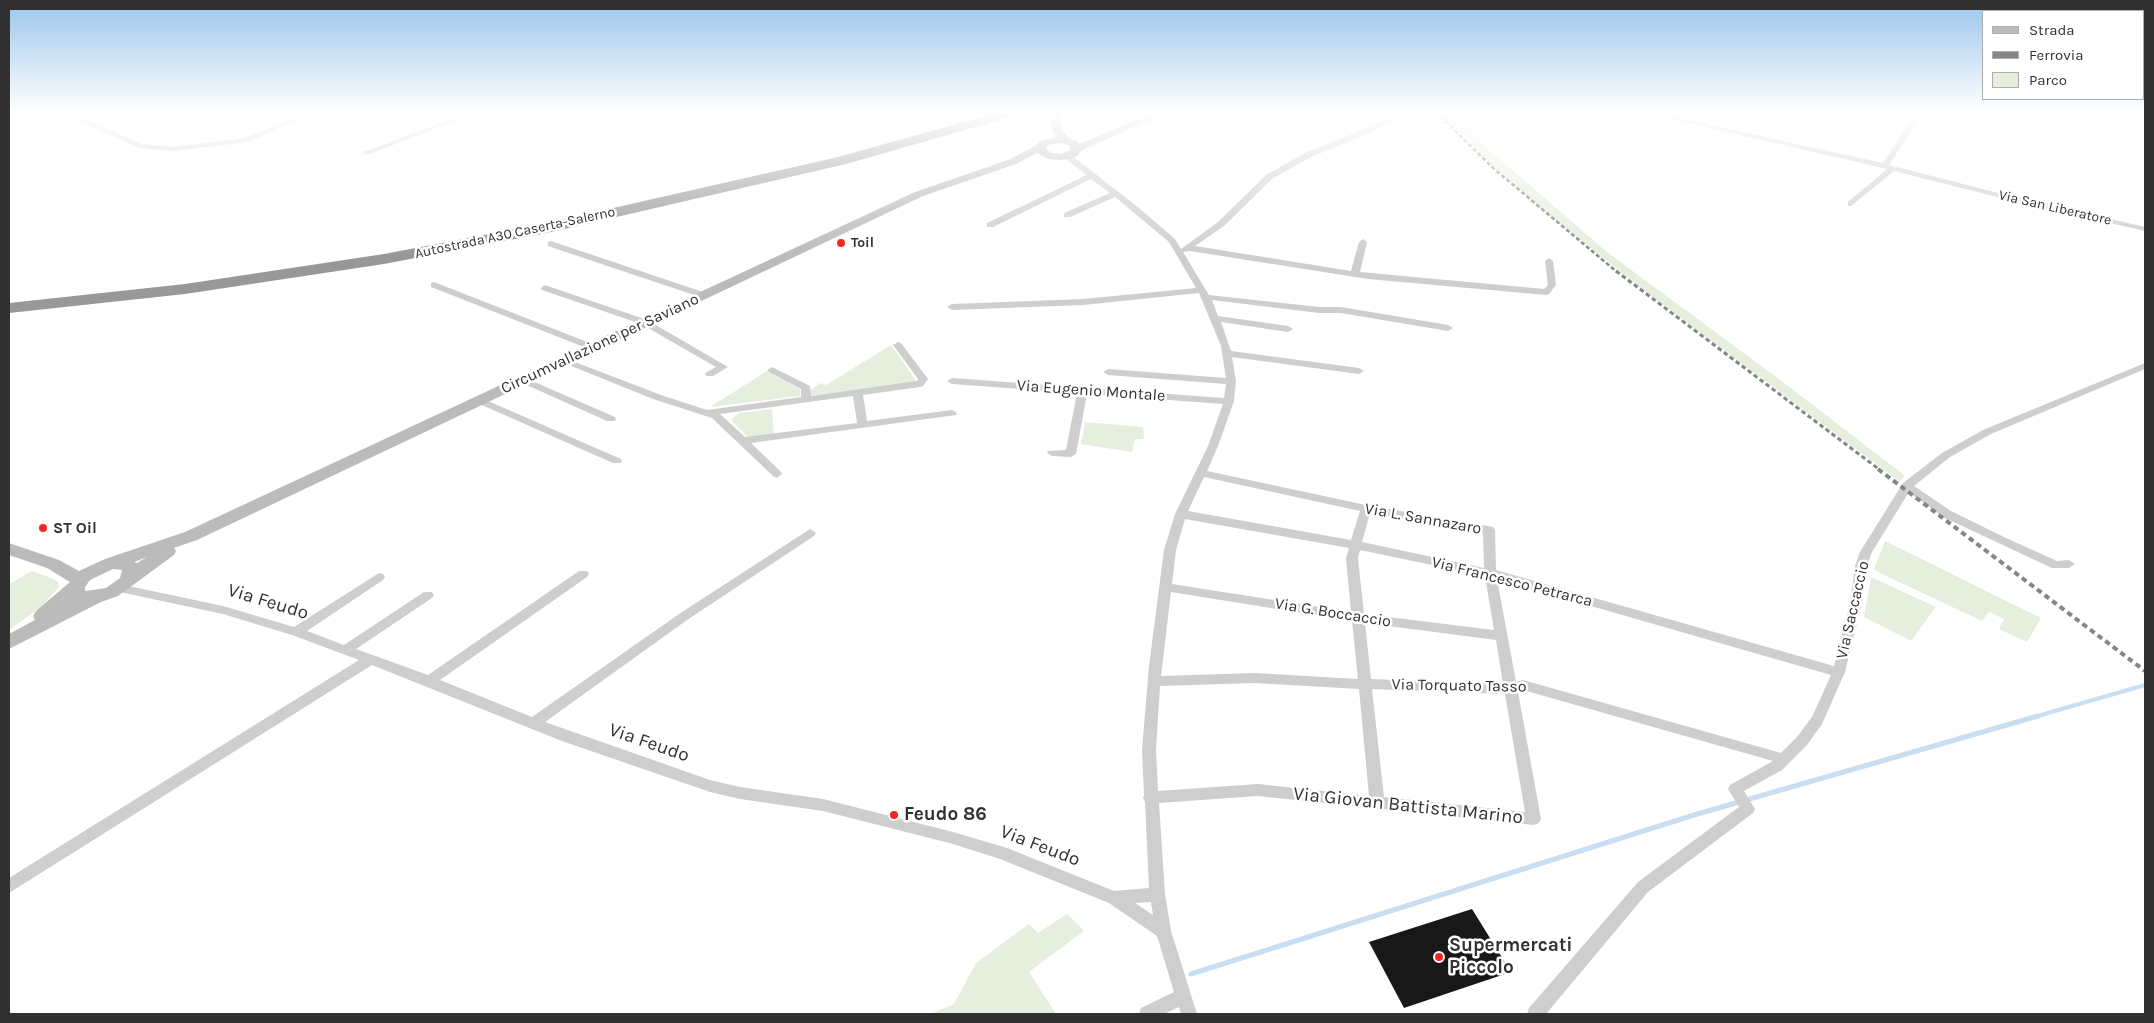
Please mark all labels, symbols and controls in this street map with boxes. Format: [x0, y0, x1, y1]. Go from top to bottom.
legend [1982, 10, 2144, 100]
text: Strada [2029, 21, 2075, 39]
text: Ferrovia [2029, 46, 2083, 64]
text: Parco [2029, 71, 2067, 89]
street label: Via San Liberatore [1997, 187, 2113, 229]
street label: Autostrada A30 Caserta-Salerno [413, 204, 617, 262]
place label: Toil [851, 235, 874, 251]
marker: Toil [835, 237, 847, 249]
street label: Circumvallazione per Saviano [498, 290, 702, 398]
street label: Via Eugenio Montale [1016, 376, 1166, 406]
street label: Via L. Sannazaro [1363, 499, 1483, 539]
place label: ST Oil [53, 518, 97, 538]
marker: ST Oil [37, 522, 49, 534]
street label: Via Francesco Petrarca [1430, 553, 1594, 611]
street label: Via Saccaccio [1832, 559, 1874, 661]
street label: Via Feudo [225, 579, 311, 625]
street label: Via G. Boccaccio [1274, 594, 1392, 632]
street label: Via Torquato Tasso [1391, 675, 1527, 697]
street label: Via Feudo [606, 719, 692, 767]
street label: Via Giovan Battista Marino [1292, 783, 1524, 829]
place label: Feudo 86 [904, 804, 987, 826]
marker: Feudo 86 [888, 809, 900, 821]
street label: Via Feudo [997, 820, 1083, 872]
place label: Supermercati Piccolo [1449, 935, 1573, 979]
marker: Supermercati Piccolo [1433, 951, 1445, 963]

